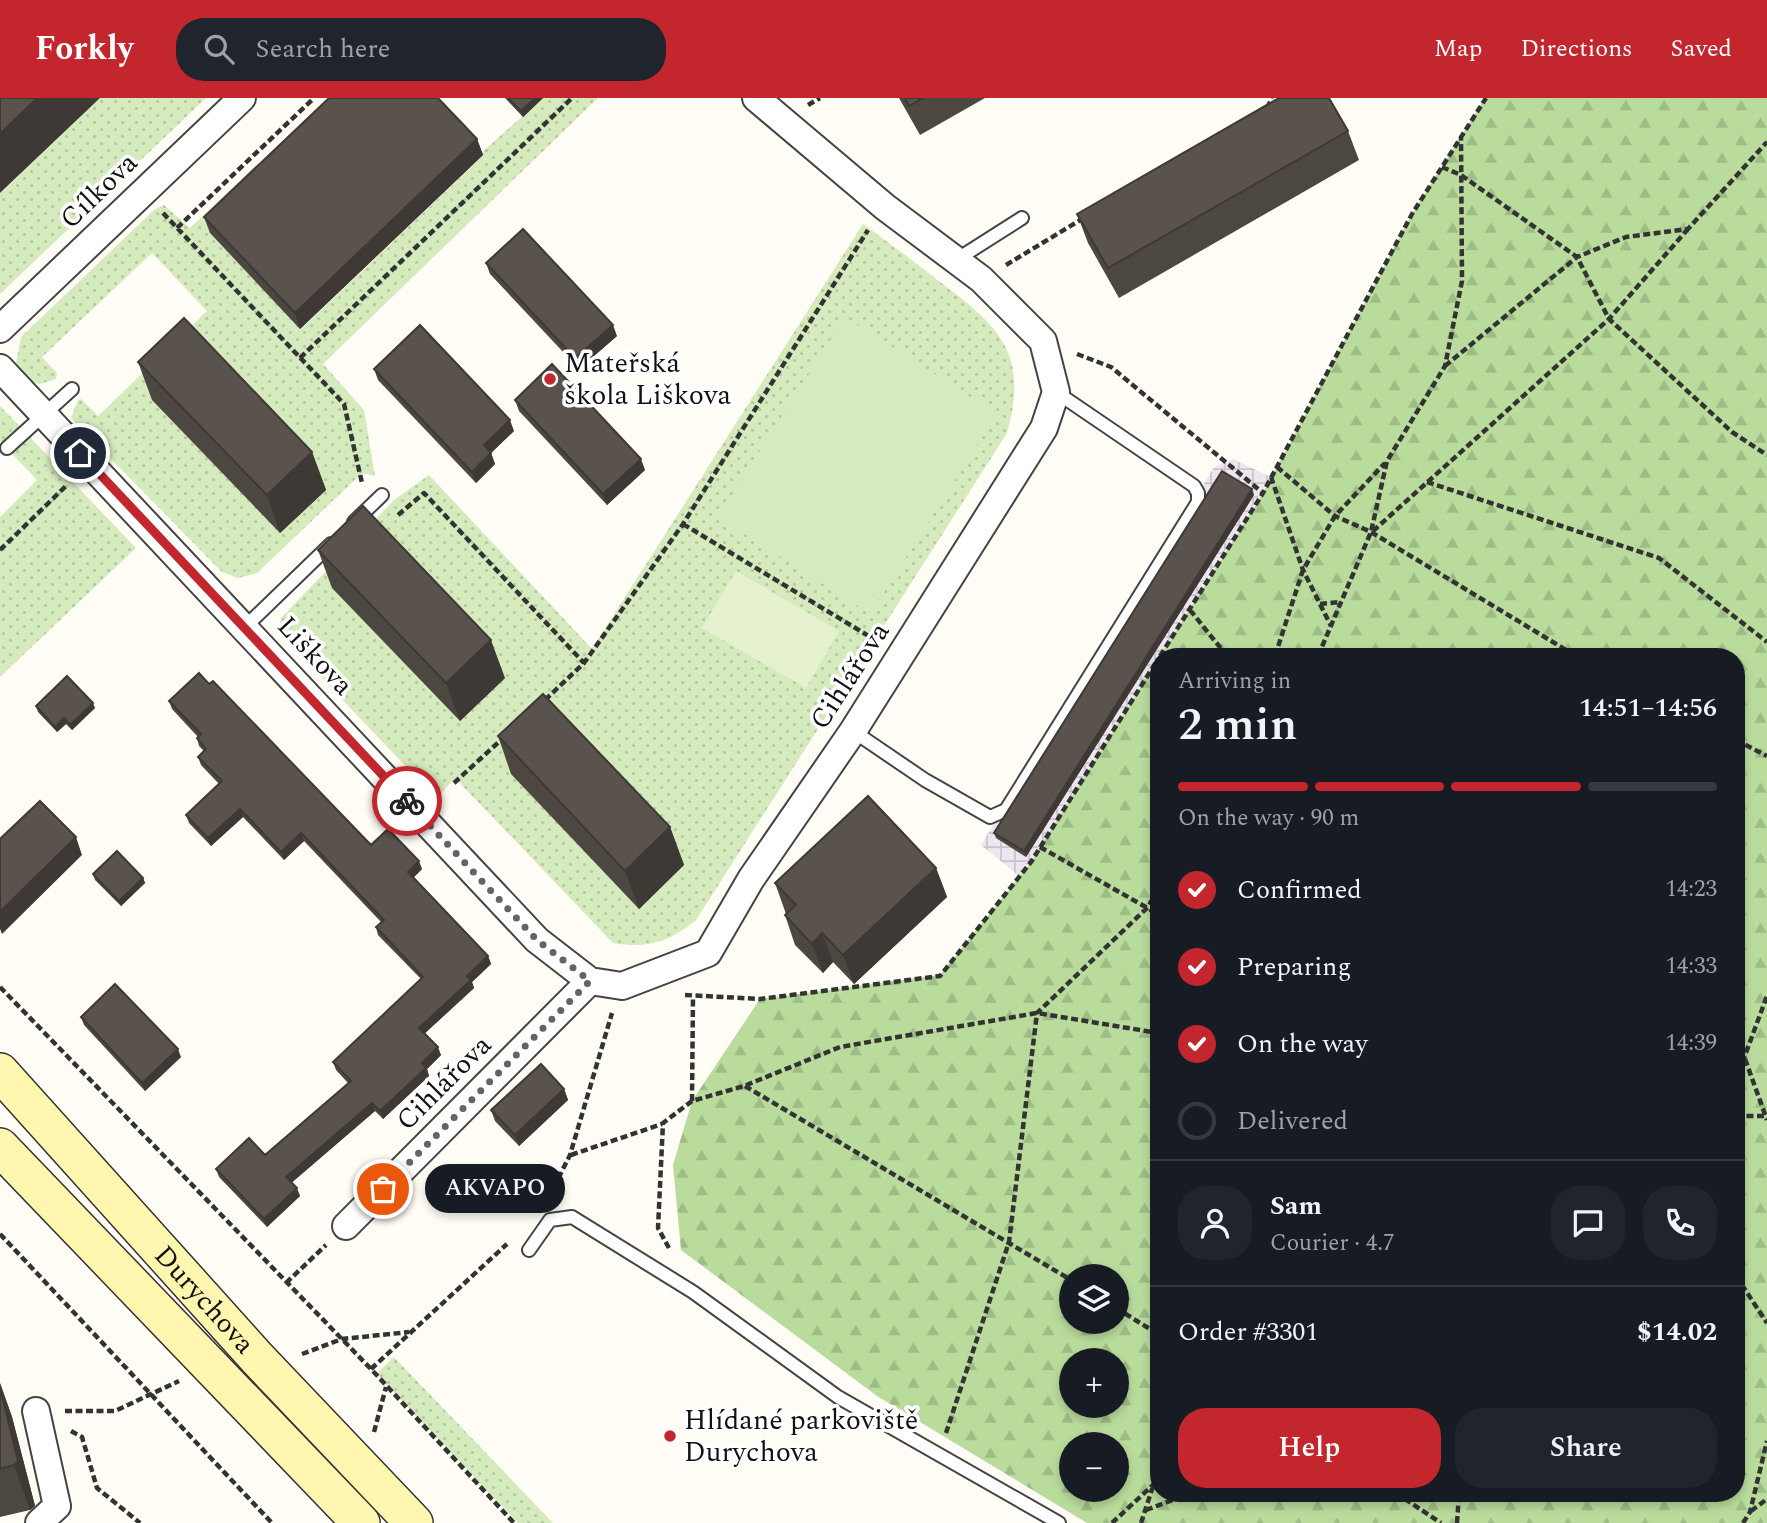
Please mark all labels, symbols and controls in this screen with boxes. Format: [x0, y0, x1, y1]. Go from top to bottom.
search box [176, 18, 666, 81]
text: Forkly [35, 24, 134, 74]
text: Search here [256, 29, 390, 69]
icon: search [200, 30, 238, 68]
text: Map [1434, 31, 1482, 67]
text: Directions [1520, 31, 1632, 67]
text: Saved [1670, 31, 1732, 67]
street label: Cílkova [50, 142, 148, 239]
place label: Mateřská škola Liškova [564, 342, 731, 417]
marker: Mateřská škola Liškova [542, 371, 558, 387]
pin [50, 423, 110, 483]
icon: home [61, 434, 99, 472]
street label: Liškova [267, 606, 364, 706]
street label: Cihlářova [799, 613, 901, 738]
text: Arriving in [1178, 664, 1291, 699]
text: 14:51–14:56 [1579, 688, 1717, 728]
text: 2 min [1178, 690, 1297, 760]
courier [372, 766, 442, 836]
icon: bike [388, 782, 426, 820]
text: On the way · 90 m [1178, 801, 1359, 836]
text: Confirmed [1237, 870, 1362, 910]
icon: check [1178, 871, 1216, 909]
text: 14:23 [1665, 872, 1717, 907]
text: Preparing [1237, 947, 1351, 987]
icon: check [1178, 948, 1216, 986]
text: 14:33 [1665, 949, 1717, 984]
text: On the way [1237, 1024, 1368, 1064]
street label: Cihlářova [386, 1025, 502, 1141]
icon: check [1178, 1025, 1216, 1063]
text: 14:39 [1665, 1026, 1717, 1061]
text: Delivered [1237, 1101, 1348, 1141]
pin [353, 1159, 413, 1219]
callout: AKVAPO [425, 1164, 565, 1214]
icon: bag [364, 1170, 402, 1208]
text: AKVAPO [445, 1171, 545, 1206]
button: person [1178, 1186, 1252, 1260]
text: Sam [1270, 1186, 1322, 1226]
button: chat [1551, 1186, 1625, 1260]
button: phone [1643, 1186, 1717, 1260]
text: Courier · 4.7 [1270, 1226, 1395, 1261]
street label: Durychova [144, 1235, 265, 1364]
map controls [1059, 1264, 1129, 1502]
button: layers [1059, 1264, 1129, 1334]
text: Order #3301 [1178, 1312, 1318, 1352]
text: $14.02 [1637, 1312, 1717, 1352]
button: + [1059, 1348, 1129, 1418]
place label: Hlídané parkoviště Durychova [684, 1399, 918, 1474]
button: Help [1178, 1408, 1441, 1488]
button: Share [1455, 1408, 1717, 1488]
marker: Hlídané parkoviště Durychova [662, 1428, 678, 1444]
button: − [1059, 1432, 1129, 1502]

